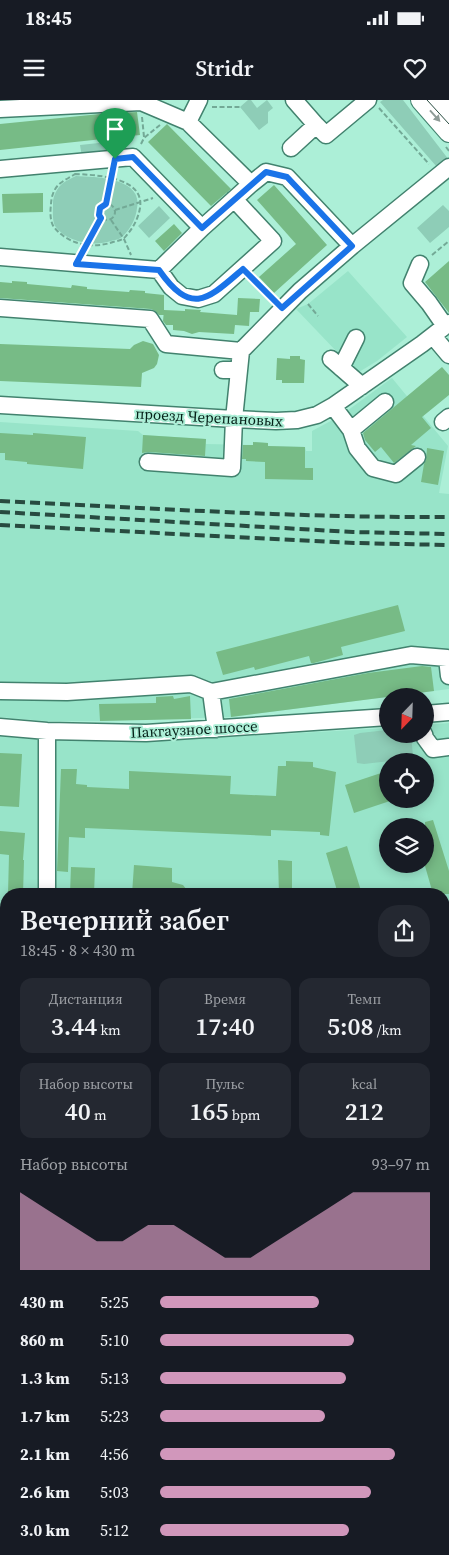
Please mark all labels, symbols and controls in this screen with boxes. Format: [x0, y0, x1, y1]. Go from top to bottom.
text: 18:45 [25, 5, 72, 31]
text: Stridr [196, 53, 253, 83]
icon: menu [20, 54, 48, 82]
icon: heart [401, 54, 429, 82]
pin [94, 108, 136, 159]
one-way arrow [429, 109, 441, 121]
icon: arrive [101, 115, 129, 143]
street label: проезд Черепановых [135, 403, 283, 431]
north arrow [379, 688, 434, 742]
map controls [379, 688, 434, 873]
street label: Пакгаузное шоссе [130, 715, 259, 743]
button: locate [379, 753, 434, 808]
button: layers [379, 818, 434, 873]
text: Вечерний забег [20, 901, 229, 939]
button: share [378, 905, 430, 957]
text: 18:45 · 8 × 430 m [20, 939, 135, 961]
text: Дистанция [49, 989, 123, 1009]
text: Время [204, 989, 246, 1009]
text: Темп [347, 989, 381, 1009]
text: 3.44 [51, 1009, 97, 1043]
text: 17:40 [195, 1009, 255, 1043]
text: 5:08 [327, 1009, 374, 1043]
text: km [97, 1020, 121, 1040]
text: /km [374, 1020, 402, 1040]
text: Набор высоты [38, 1074, 133, 1094]
text: Пульс [206, 1074, 244, 1094]
text: kcal [352, 1074, 377, 1094]
text: 40 [65, 1094, 91, 1128]
text: 165 [189, 1094, 229, 1128]
text: 212 [345, 1094, 384, 1128]
text: m [91, 1105, 107, 1125]
text: bpm [229, 1105, 260, 1125]
text: Набор высоты [20, 1153, 128, 1175]
text: 93–97 m [372, 1153, 430, 1175]
text: 430 m [20, 1291, 64, 1313]
text: 5:25 [100, 1291, 129, 1313]
text: 860 m [20, 1329, 64, 1351]
text: 5:10 [100, 1329, 129, 1351]
text: 1.3 km [20, 1367, 70, 1389]
text: 5:13 [100, 1367, 129, 1389]
text: 1.7 km [20, 1405, 70, 1427]
text: 5:23 [100, 1405, 129, 1427]
text: 2.1 km [20, 1443, 70, 1465]
text: 4:56 [100, 1443, 129, 1465]
text: 2.6 km [20, 1481, 70, 1503]
text: 5:03 [100, 1481, 129, 1503]
text: 3.0 km [20, 1519, 70, 1541]
text: 5:12 [100, 1519, 129, 1541]

